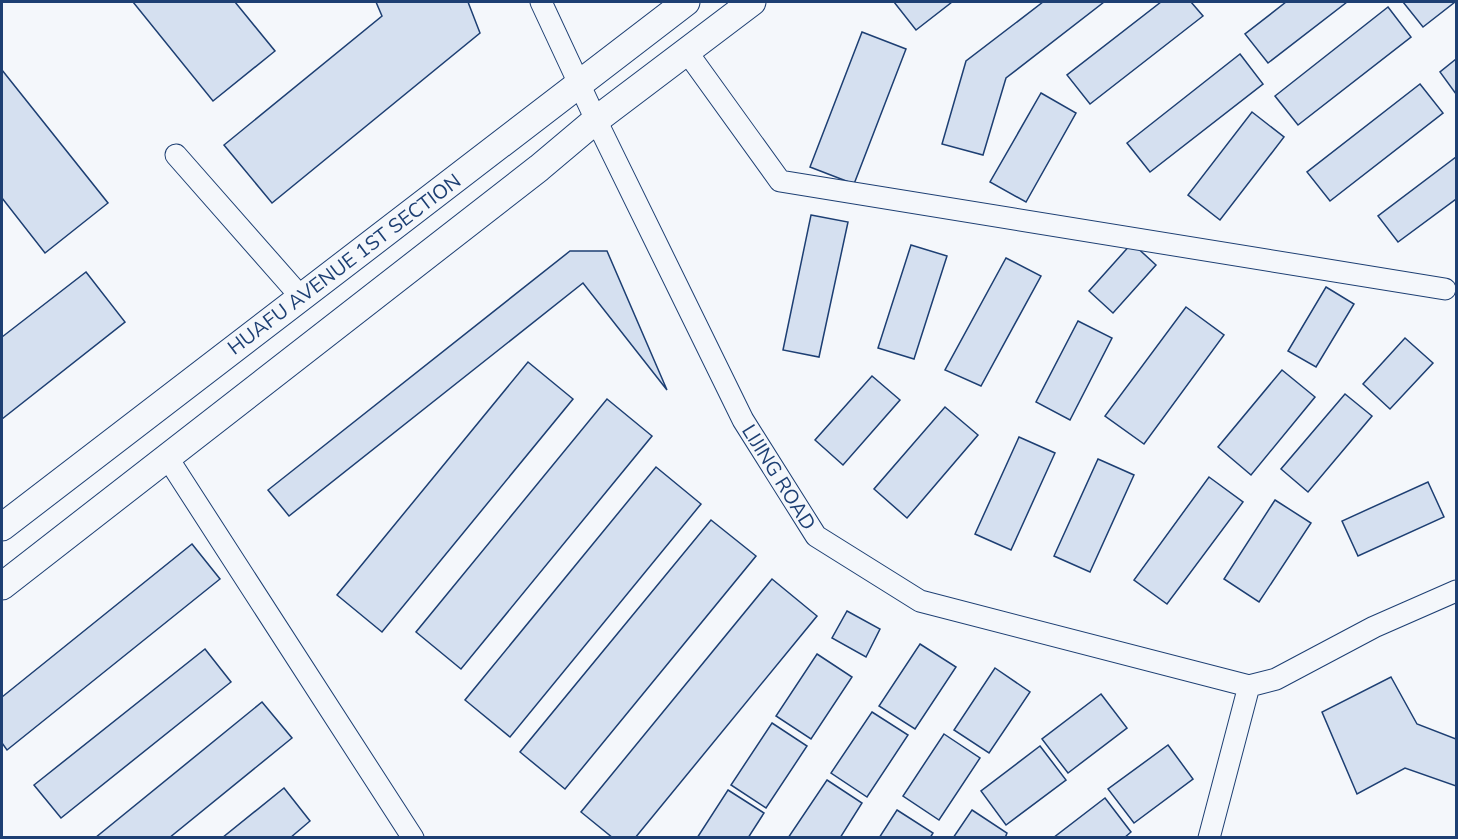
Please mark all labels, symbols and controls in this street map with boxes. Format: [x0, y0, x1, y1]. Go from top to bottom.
street label: HUAFU AVENUE 1ST SECTION [222, 168, 466, 361]
street label: LIJING ROAD [735, 419, 822, 535]

